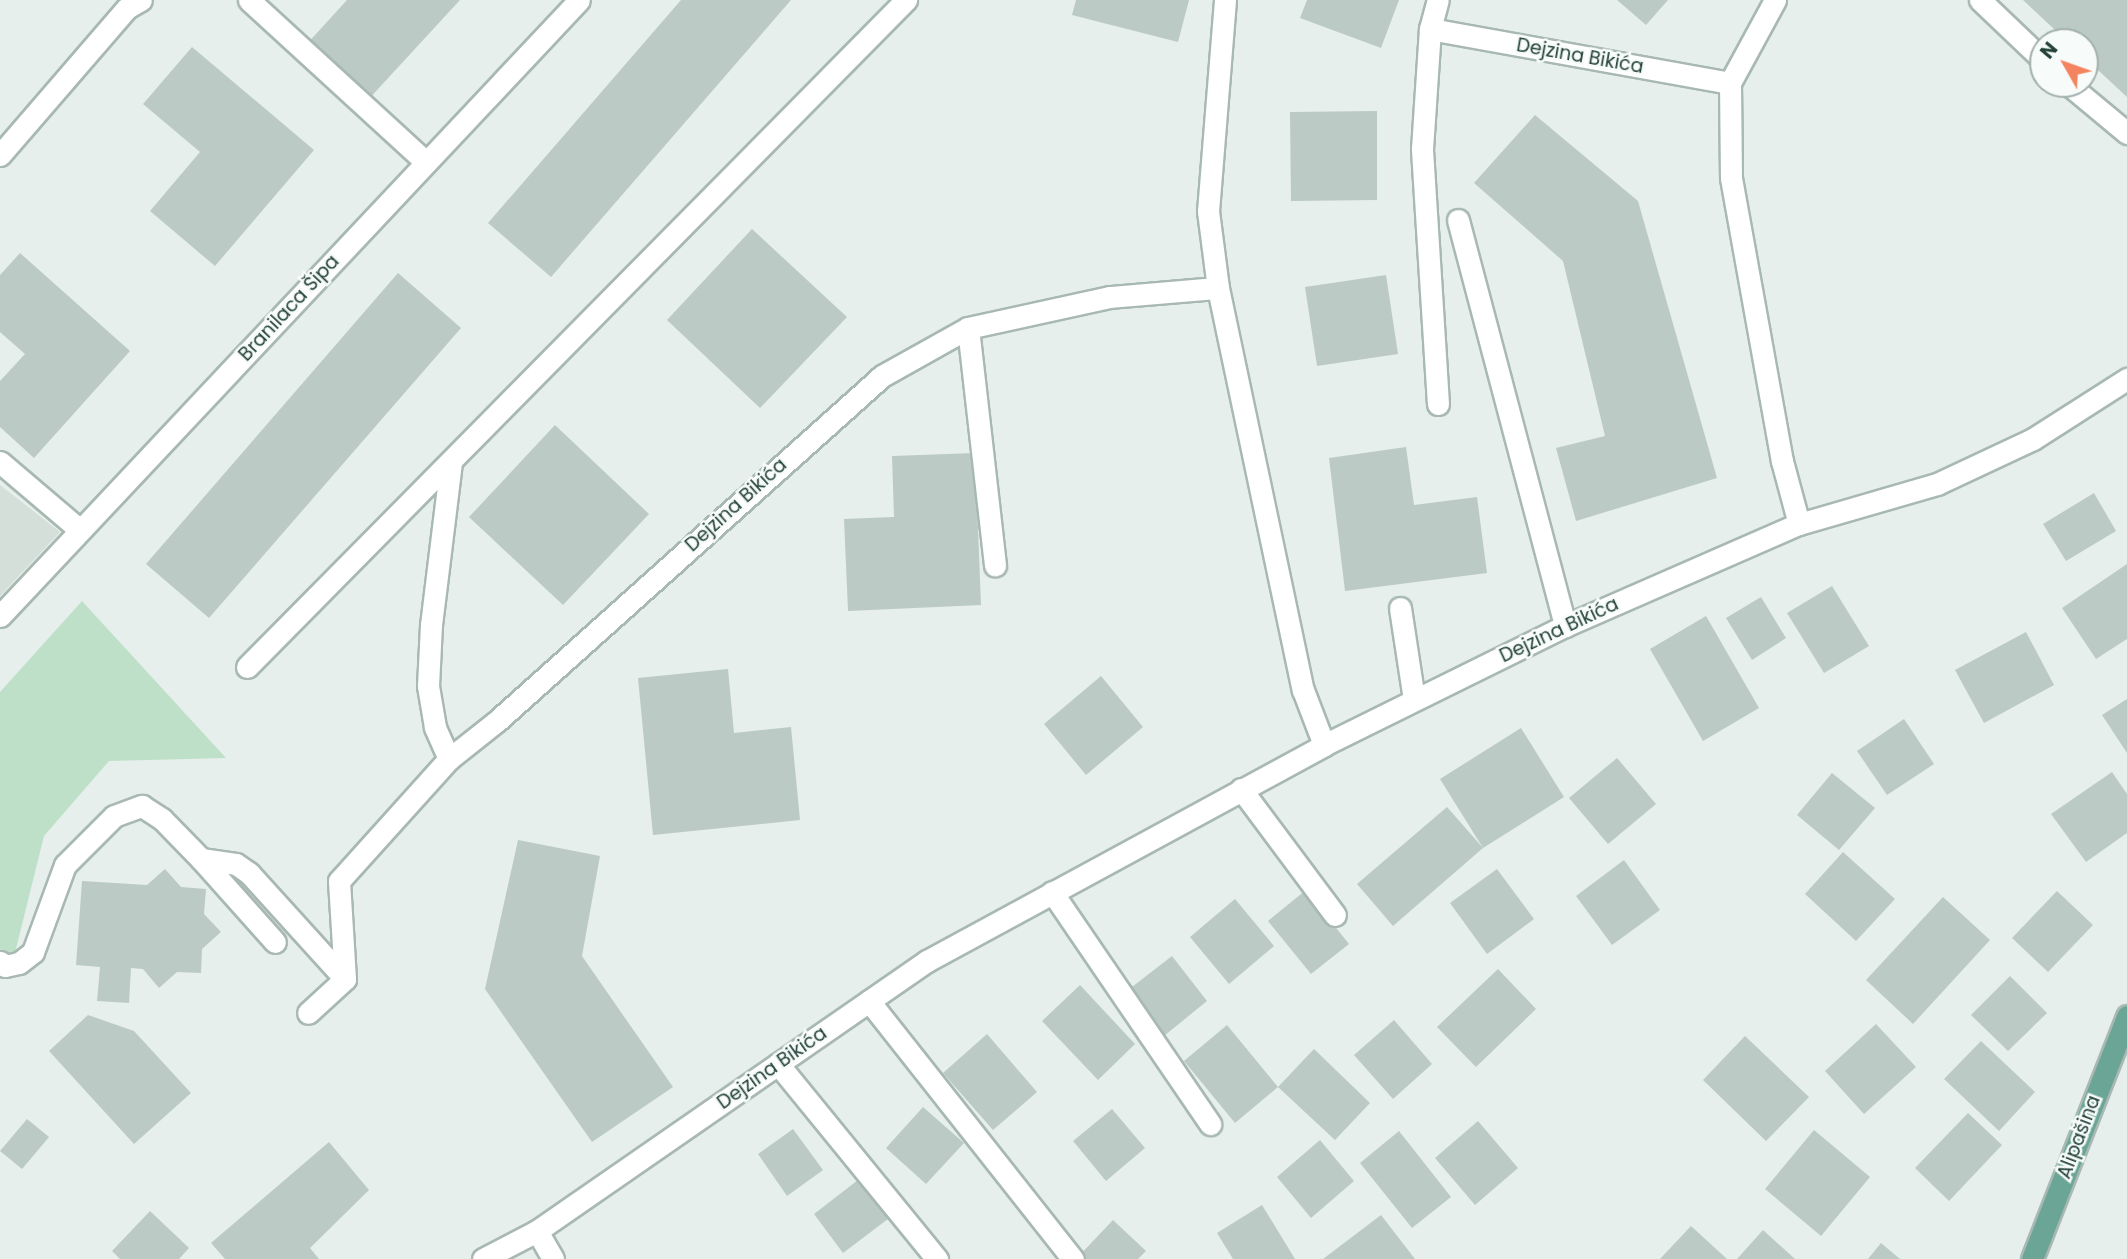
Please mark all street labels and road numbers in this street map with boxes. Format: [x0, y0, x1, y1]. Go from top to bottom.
street label: Dejzina Bikića [1515, 34, 1645, 78]
street label: Branilaca Šipa [234, 250, 344, 366]
street label: Dejzina Bikića [681, 454, 791, 556]
street label: Dejzina Bikića [1496, 593, 1622, 667]
street label: Dejzina Bikića [713, 1022, 831, 1114]
street label: Alipašina [2053, 1092, 2105, 1182]

